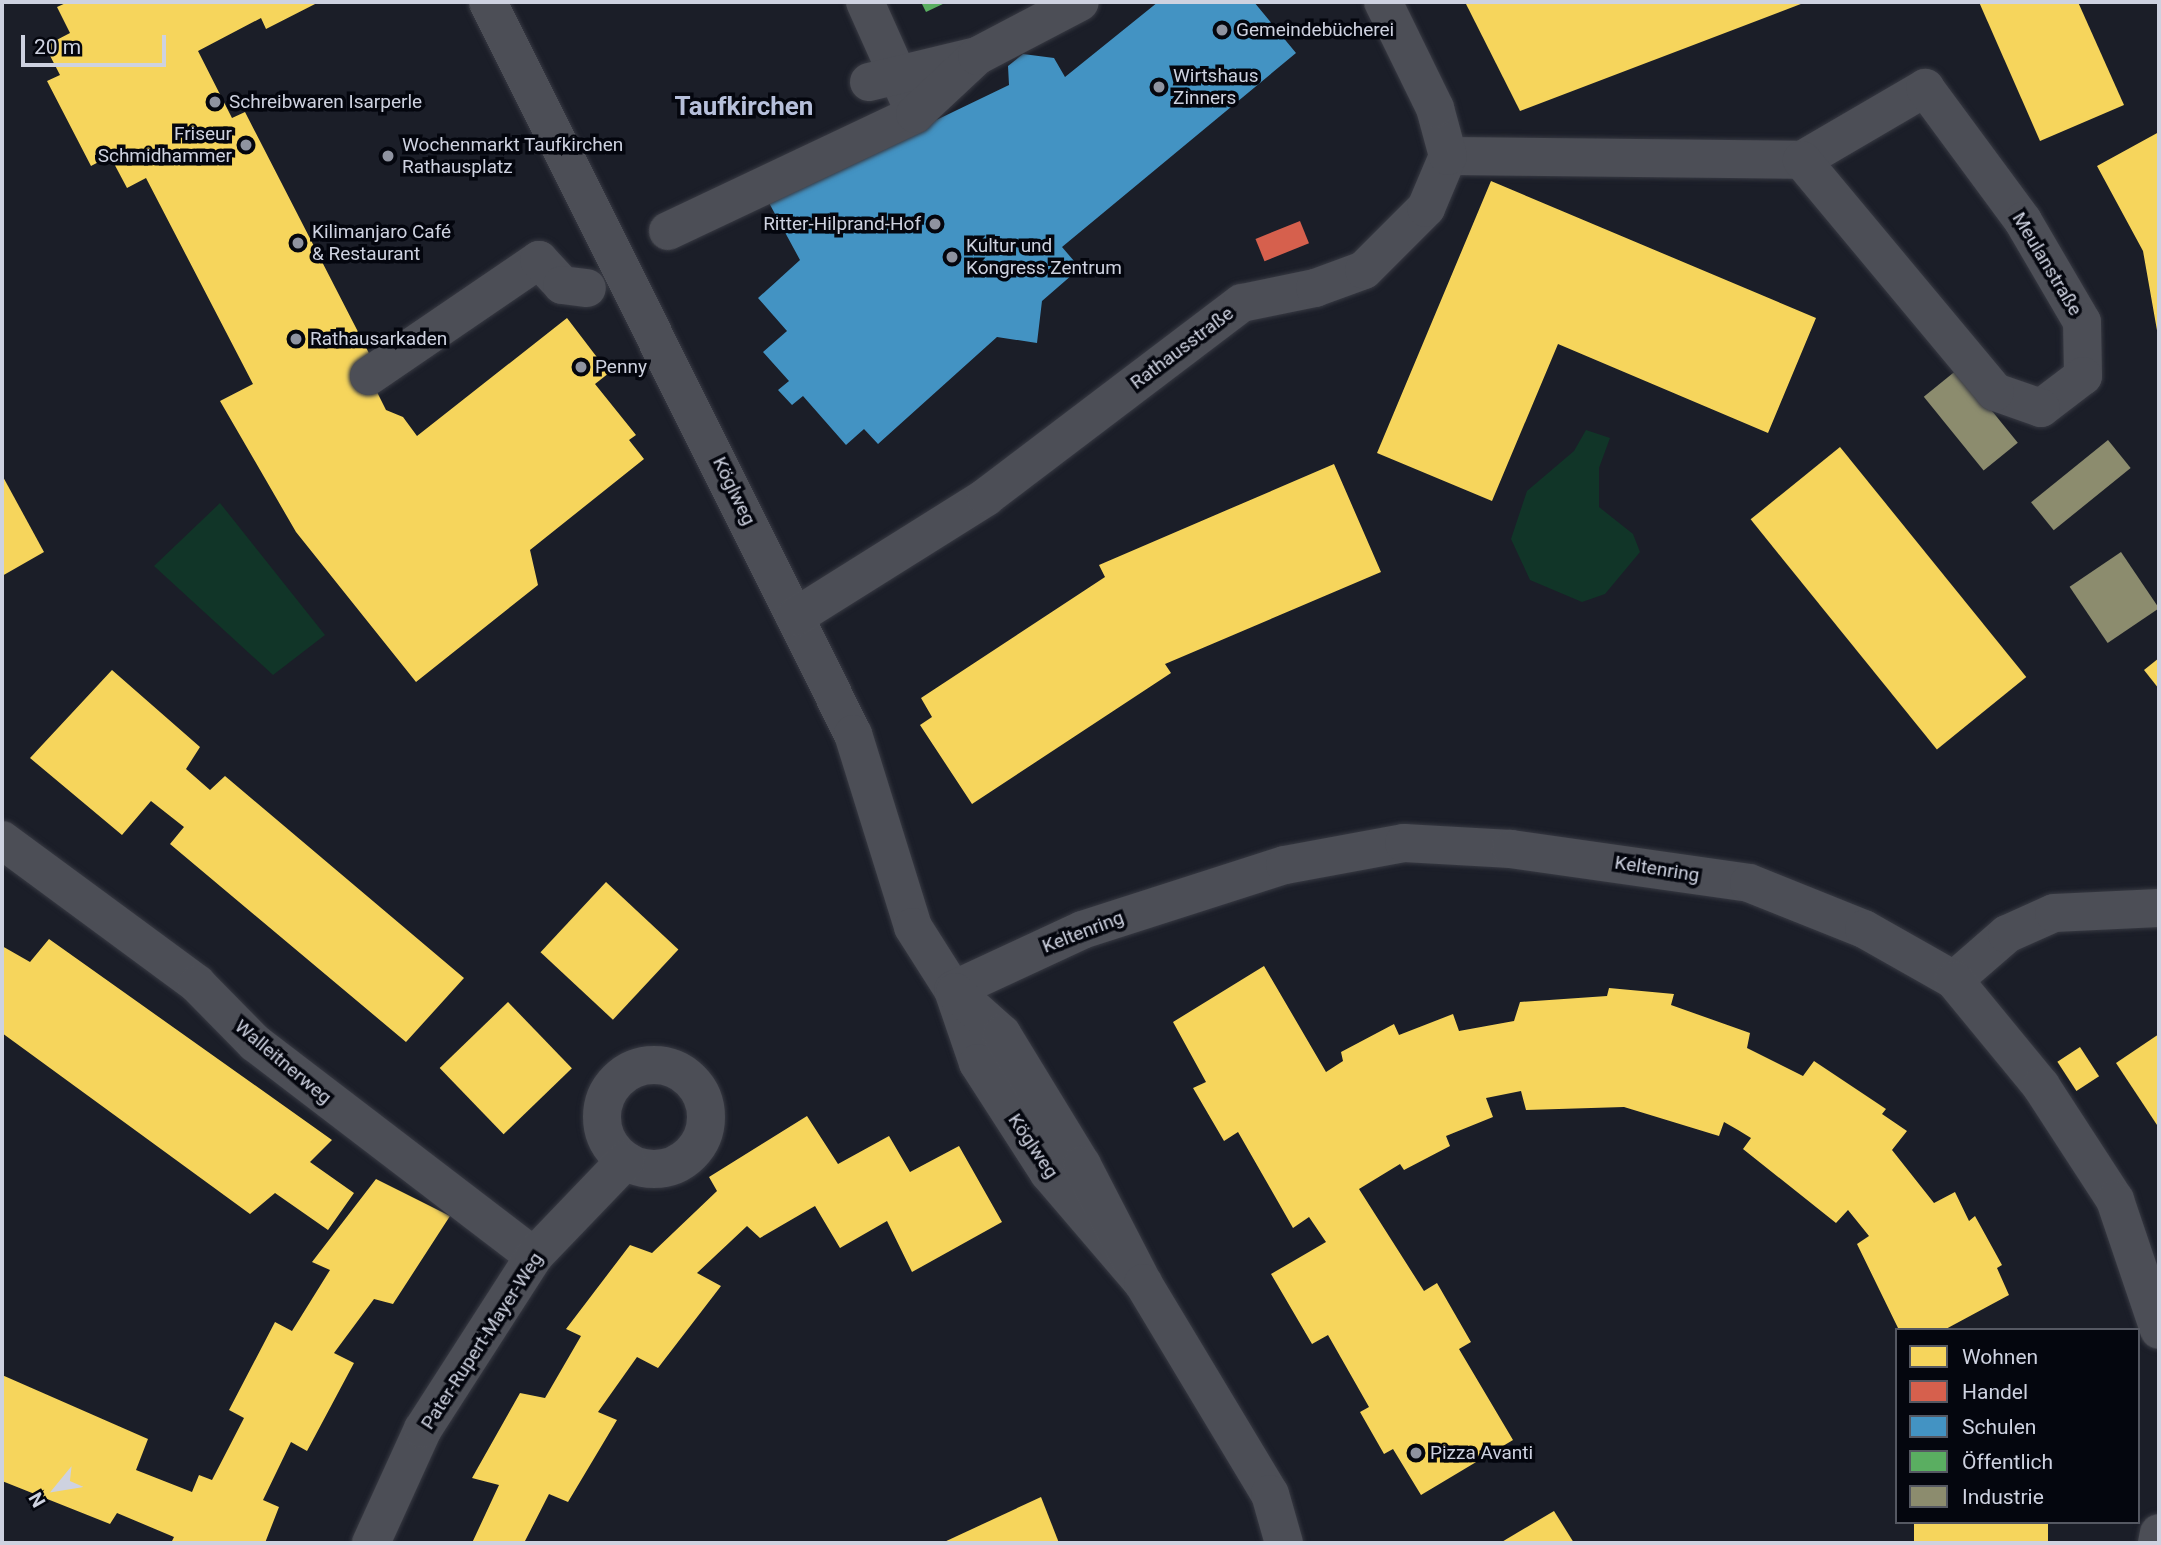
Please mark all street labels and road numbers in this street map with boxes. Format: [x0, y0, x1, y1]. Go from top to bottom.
street label: Meulanstraße [2007, 208, 2087, 320]
street label: Rathausstraße [1126, 302, 1238, 394]
street label: Köglweg [708, 453, 760, 529]
street label: Keltenring [1613, 851, 1701, 887]
street label: Keltenring [1039, 906, 1127, 958]
street label: Walleitnerweg [230, 1015, 336, 1109]
street label: Köglweg [1003, 1109, 1063, 1183]
street label: Pater-Rupert-Mayer-Weg [416, 1248, 548, 1434]

